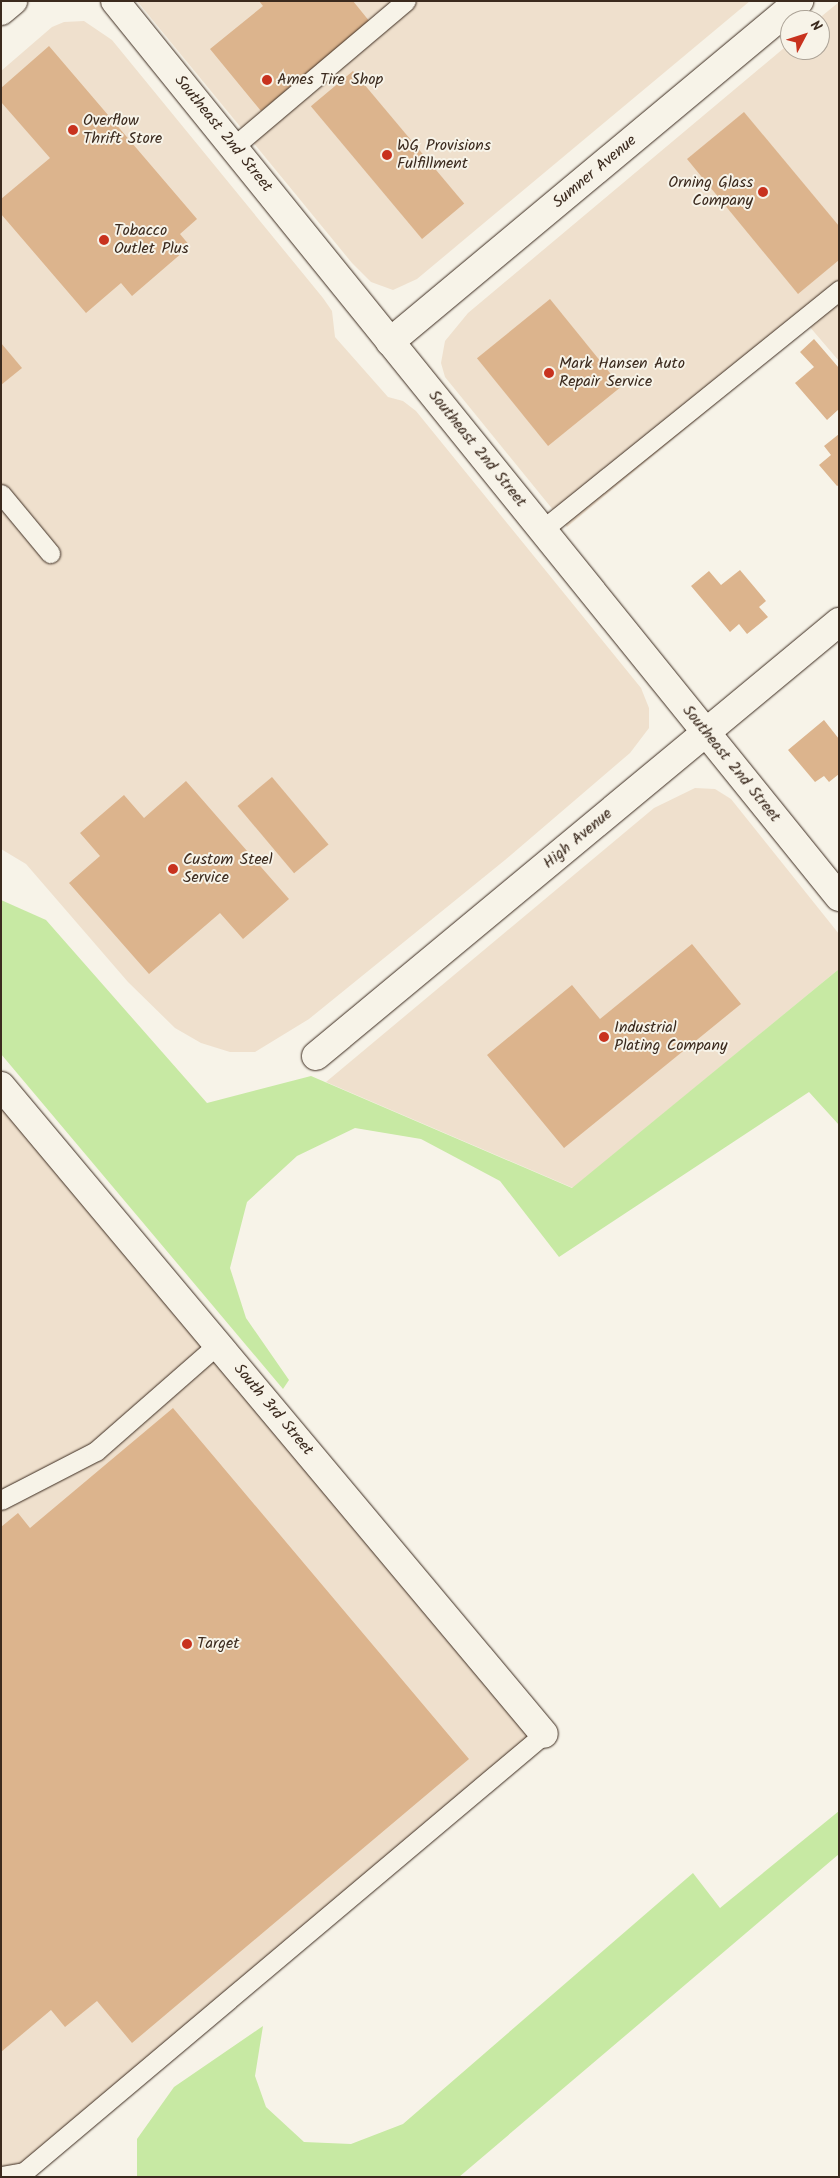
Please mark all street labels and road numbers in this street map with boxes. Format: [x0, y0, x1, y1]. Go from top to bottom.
street label: Southeast 2nd Street [170, 72, 276, 196]
street label: Sumner Avenue [549, 131, 641, 213]
street label: Southeast 2nd Street [424, 387, 530, 511]
street label: Southeast 2nd Street [678, 702, 784, 826]
street label: High Avenue [540, 805, 616, 873]
street label: South 3rd Street [229, 1360, 317, 1460]

